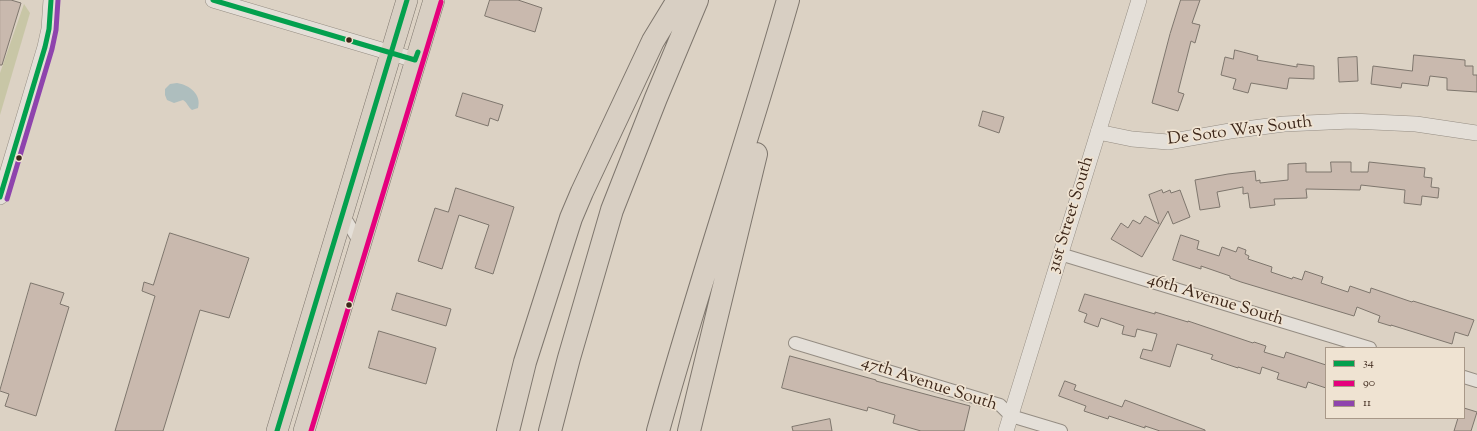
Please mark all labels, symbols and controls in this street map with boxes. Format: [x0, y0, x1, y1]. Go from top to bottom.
unlabelled marker [344, 35, 354, 45]
street label: De Soto Way South [1166, 113, 1314, 151]
unlabelled marker [14, 153, 24, 163]
street label: 31st Street South [1045, 154, 1099, 276]
street label: 46th Avenue South [1144, 271, 1286, 331]
unlabelled marker [344, 300, 354, 310]
legend [1325, 347, 1465, 419]
street label: 47th Avenue South [858, 353, 1000, 417]
text: 34 [1363, 354, 1374, 372]
text: 90 [1363, 374, 1375, 392]
text: 11 [1363, 394, 1371, 412]

